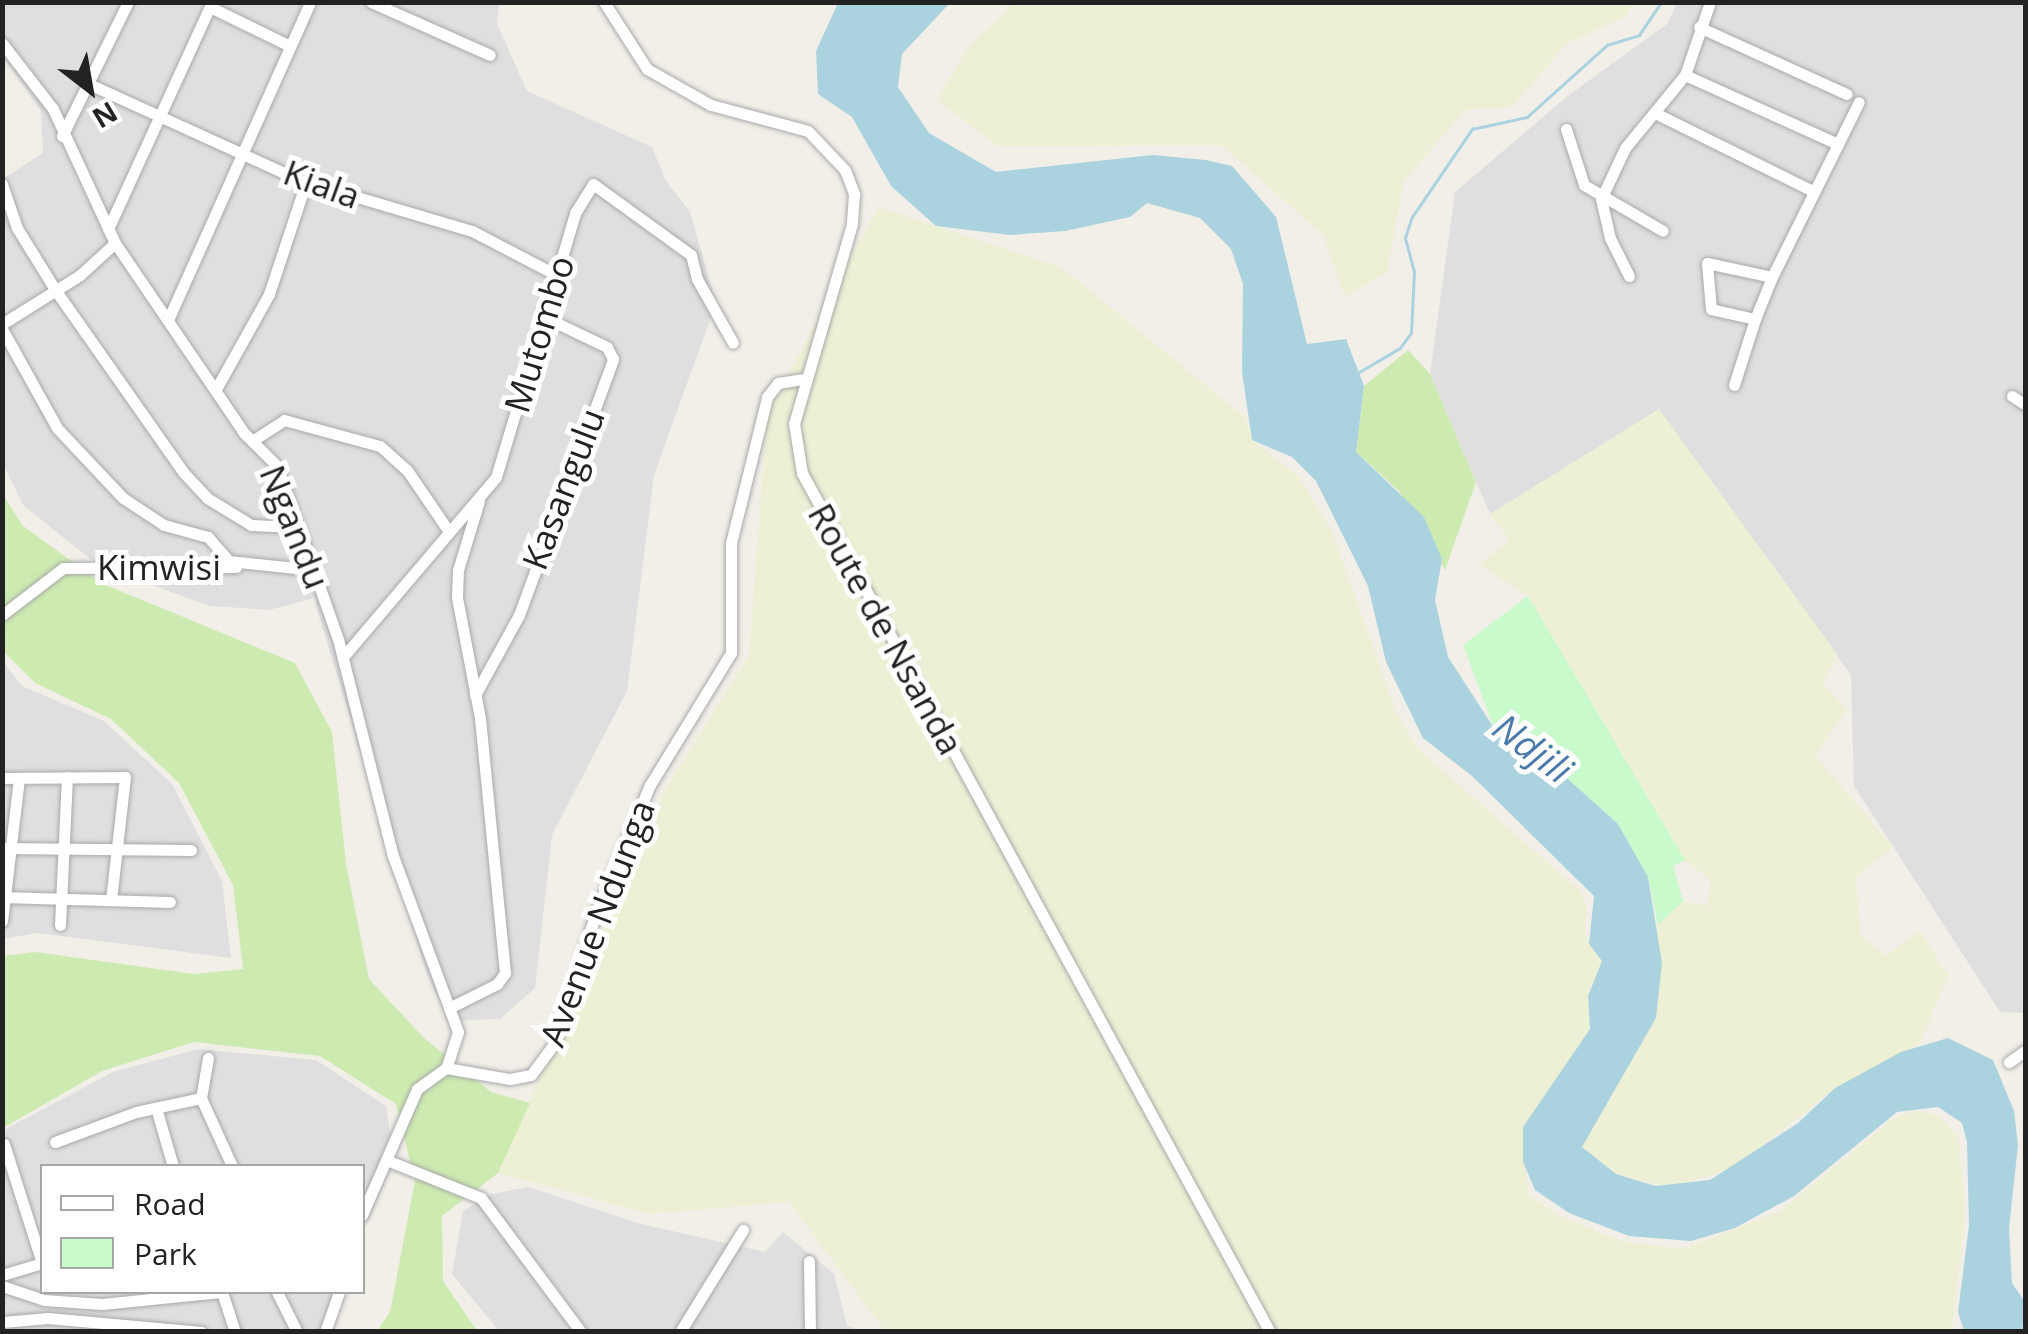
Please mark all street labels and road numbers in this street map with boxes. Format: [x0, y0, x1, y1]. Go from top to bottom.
street label: Kiala [278, 151, 366, 217]
street label: Mutombo [495, 251, 583, 417]
street label: Kasangulu [513, 402, 613, 576]
street label: Ngandu [251, 459, 339, 595]
street label: Route de Nsanda [800, 496, 972, 762]
street label: Kimwisi [97, 546, 221, 588]
street label: Avenue Ndunga [531, 794, 663, 1052]

